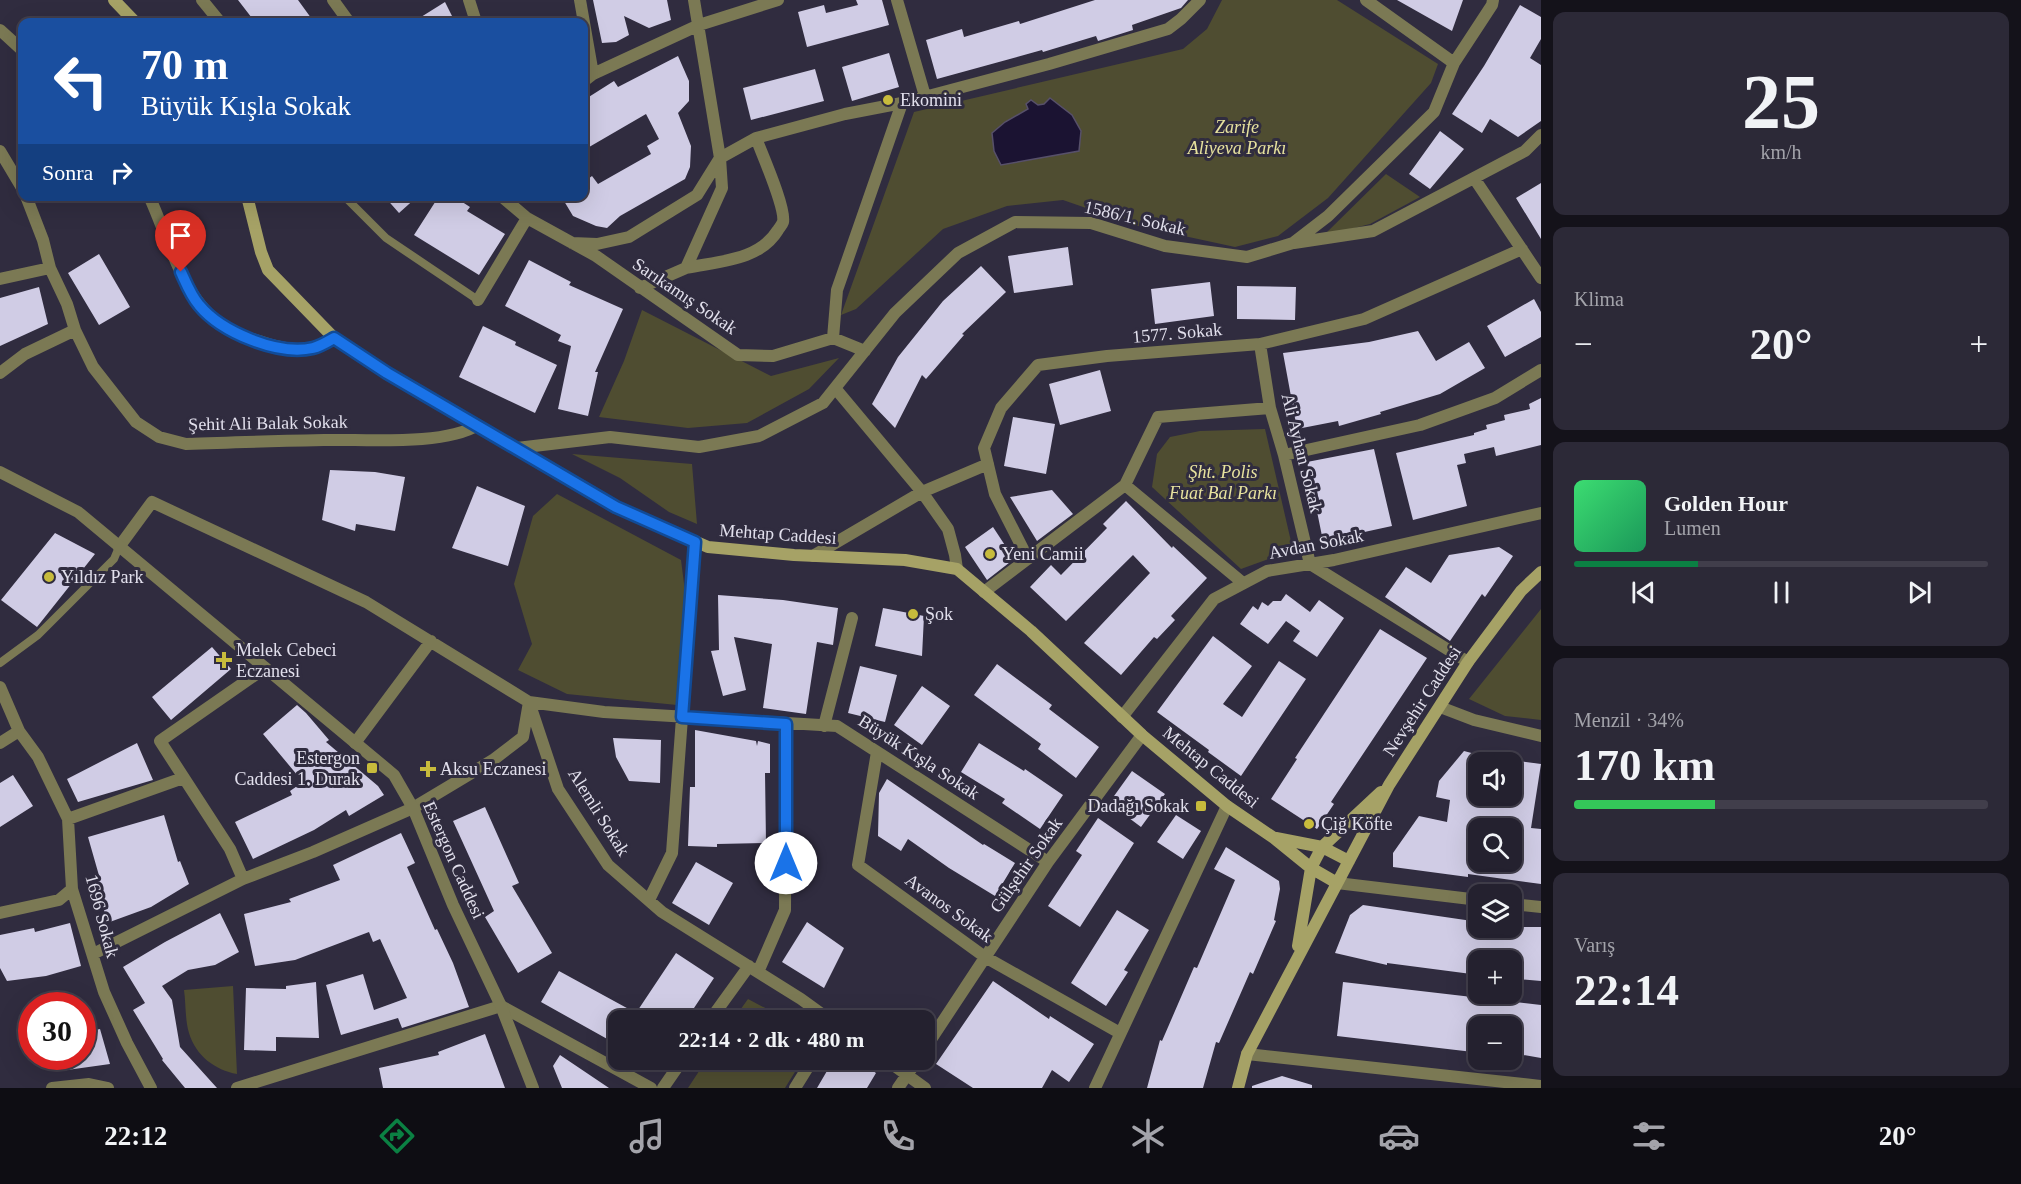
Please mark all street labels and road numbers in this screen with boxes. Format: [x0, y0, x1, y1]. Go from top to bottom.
street label: 1586/1. Sokak [1082, 197, 1188, 239]
street label: Sarıkamış Sokak [629, 254, 741, 338]
street label: 1577. Sokak [1131, 319, 1223, 347]
street label: Ali Ayhan Sokak [1277, 391, 1327, 515]
street label: Şehit Ali Balak Sokak [188, 412, 348, 434]
street label: Mehtap Caddesi [719, 520, 837, 548]
street label: Avdan Sokak [1267, 525, 1365, 563]
street label: Nevşehir Caddesi [1379, 642, 1465, 760]
street label: Büyük Kışla Sokak [855, 710, 983, 804]
street label: Mehtap Caddesi [1159, 722, 1263, 812]
street label: Alemli Sokak [564, 765, 634, 859]
street label: Estergon Caddesi [419, 798, 489, 922]
street label: Gülşehir Sokak [986, 814, 1066, 916]
street label: Avanos Sokak [901, 870, 997, 946]
street label: 1696 Sokak [81, 872, 123, 960]

